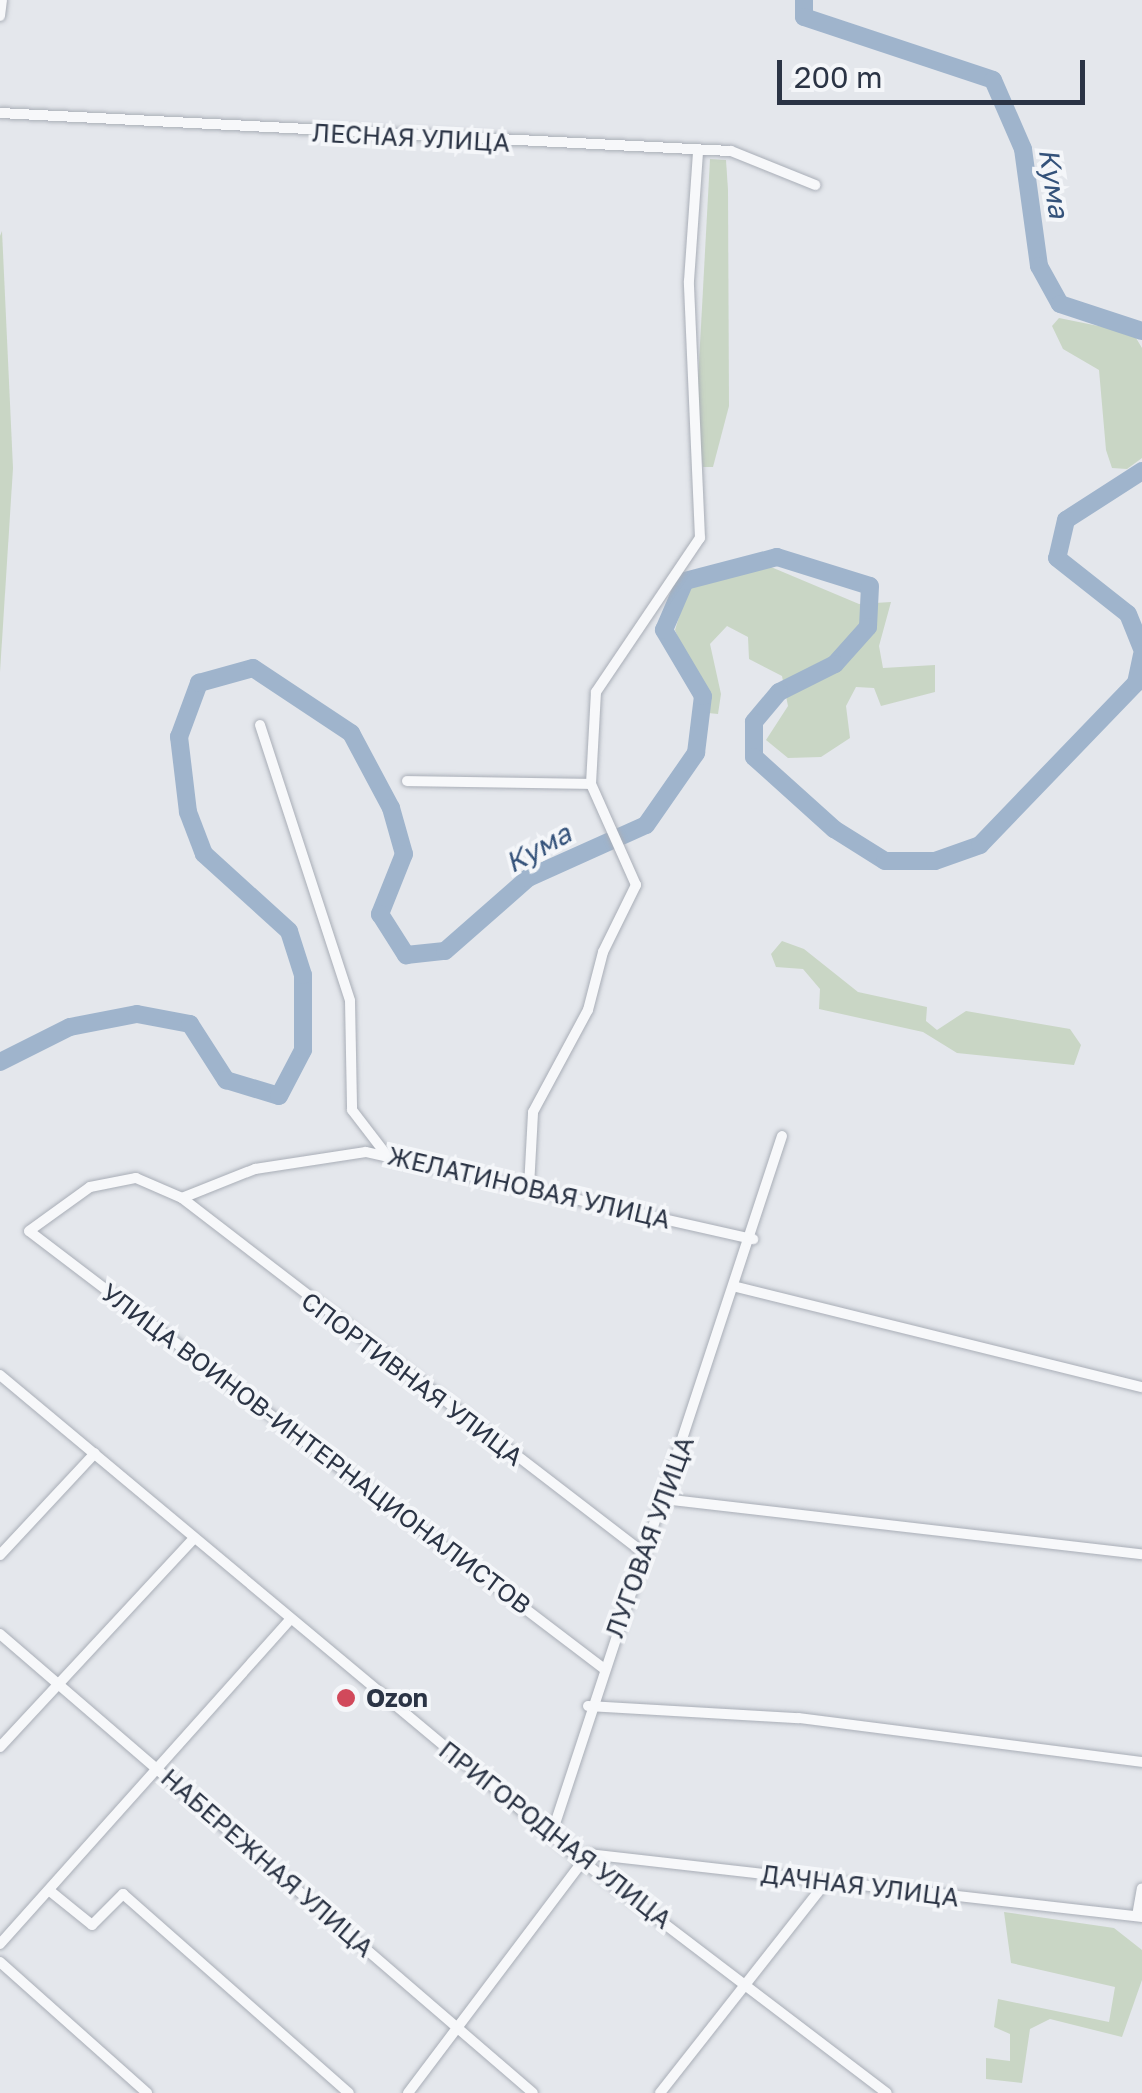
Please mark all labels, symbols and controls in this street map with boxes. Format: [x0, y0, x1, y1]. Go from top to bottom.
scale bar [782, 40, 1090, 102]
text: 200 m [794, 59, 883, 95]
street label: ЛЕСНАЯ УЛИЦА [311, 118, 511, 158]
water label: Кума [1032, 146, 1076, 220]
water label: Кума [499, 816, 577, 880]
street label: ЖЕЛАТИНОВАЯ УЛИЦА [385, 1141, 673, 1235]
street label: УЛИЦА ВОИНОВ-ИНТЕРНАЦИОНАЛИСТОВ [95, 1278, 537, 1620]
street label: СПОРТИВНАЯ УЛИЦА [295, 1286, 529, 1472]
street label: ЛУГОВАЯ УЛИЦА [600, 1432, 700, 1642]
place label: Ozon [366, 1683, 428, 1713]
marker: Ozon [335, 1687, 357, 1709]
street label: ПРИГОРОДНАЯ УЛИЦА [433, 1735, 677, 1935]
street label: НАБЕРЕЖНАЯ УЛИЦА [155, 1763, 379, 1963]
street label: ДАЧНАЯ УЛИЦА [759, 1859, 961, 1913]

